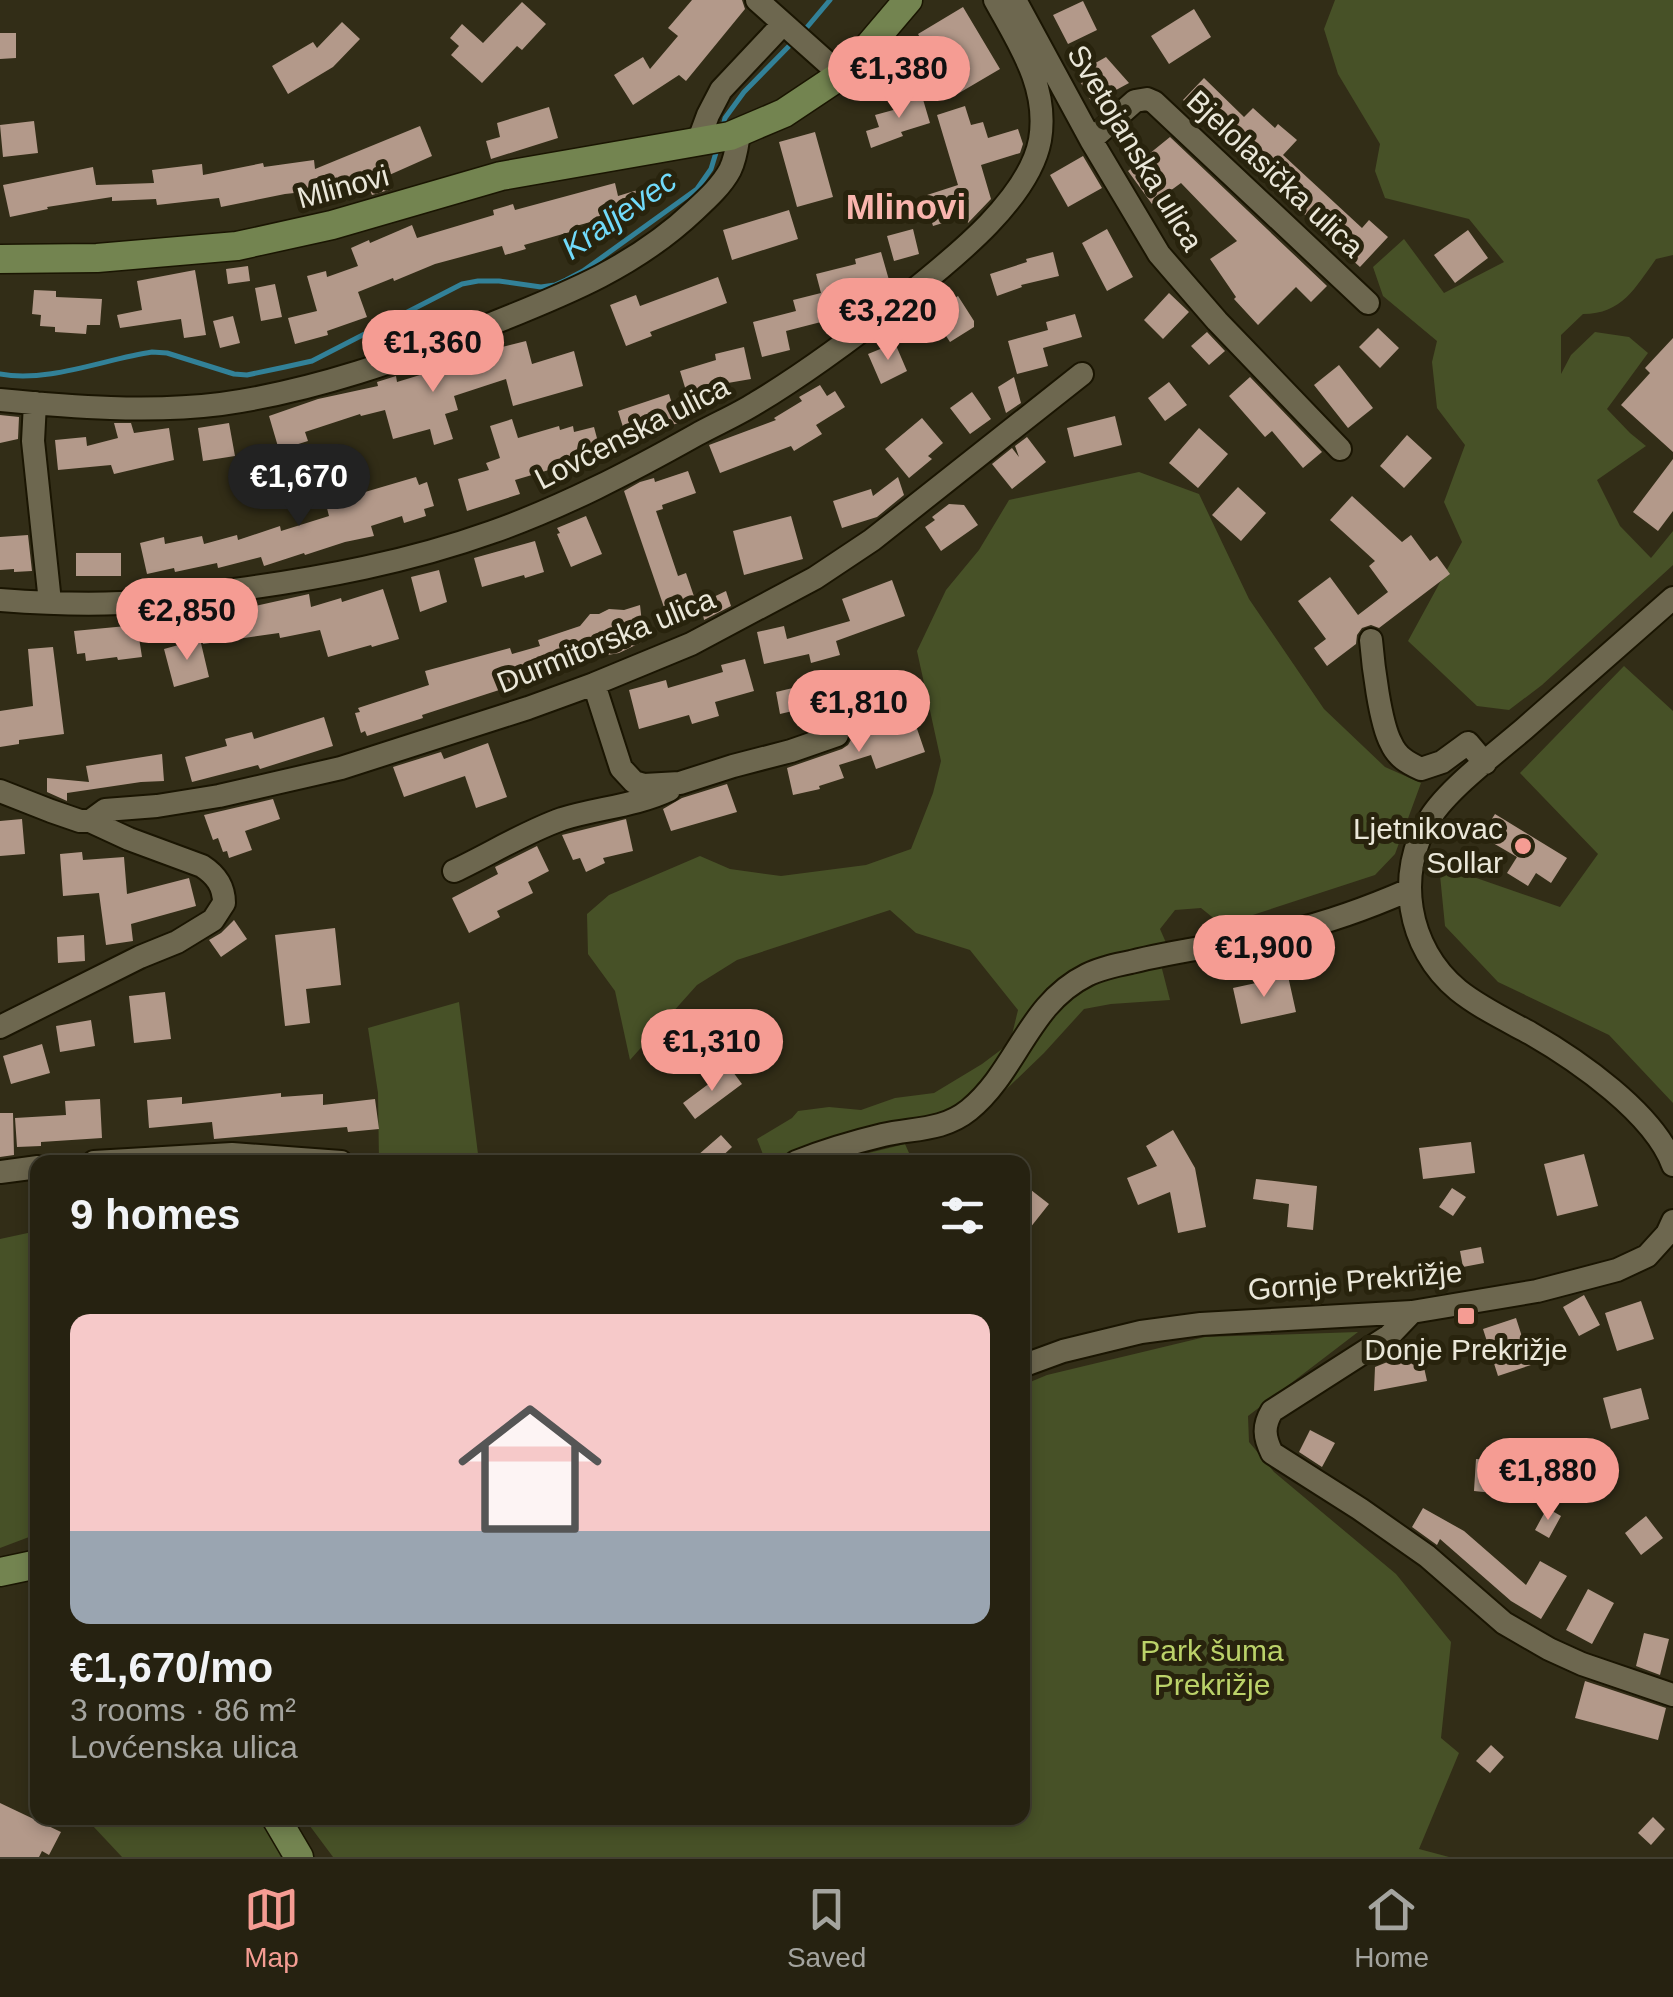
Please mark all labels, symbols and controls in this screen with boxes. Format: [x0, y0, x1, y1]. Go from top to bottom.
pin: €1,380 [818, 36, 980, 121]
street label: Svetojanska ulica [1061, 39, 1210, 257]
text: €1,380 [850, 50, 948, 86]
street label: Bjelolasička ulica [1181, 84, 1370, 264]
street label: Mlinovi [294, 158, 392, 215]
water label: Kraljevec [555, 162, 683, 266]
district label: Mlinovi [846, 187, 966, 226]
pin: €3,220 [807, 278, 969, 363]
text: €3,220 [839, 292, 937, 328]
pin: €1,360 [352, 310, 514, 395]
text: €1,360 [384, 324, 482, 360]
street label: Lovćenska ulica [529, 369, 735, 496]
pin: €1,670 [218, 444, 380, 529]
text: €1,670 [250, 458, 348, 494]
pin: €2,850 [106, 578, 268, 663]
street label: Durmitorska ulica [492, 582, 720, 699]
text: €2,850 [138, 592, 236, 628]
pin: €1,810 [778, 670, 940, 755]
text: €1,810 [810, 684, 908, 720]
place label: Ljetnikovac Sollar [1353, 812, 1503, 879]
marker: Ljetnikovac Sollar [1512, 835, 1534, 857]
pin: €1,900 [1183, 915, 1345, 1000]
text: €1,900 [1215, 929, 1313, 965]
pin: €1,310 [631, 1009, 793, 1094]
text: €1,310 [663, 1023, 761, 1059]
icon: filters [935, 1188, 990, 1243]
text: 9 homes [70, 1191, 240, 1238]
street label: Gornje Prekrižje [1246, 1255, 1464, 1306]
marker: Donje Prekrižje [1455, 1305, 1477, 1327]
place label: Donje Prekrižje [1364, 1333, 1568, 1366]
icon: home [440, 1379, 620, 1559]
pin: €1,880 [1467, 1438, 1629, 1523]
text: €1,880 [1499, 1452, 1597, 1488]
park label: Park šuma Prekrižje [1140, 1634, 1284, 1701]
text: €1,670/mo [70, 1644, 273, 1691]
text: 3 rooms · 86 m² [70, 1692, 296, 1728]
text: Lovćenska ulica [70, 1729, 298, 1765]
tab: Map [244, 1882, 299, 1974]
tab: Saved [787, 1882, 866, 1974]
tab: Home [1354, 1882, 1429, 1974]

